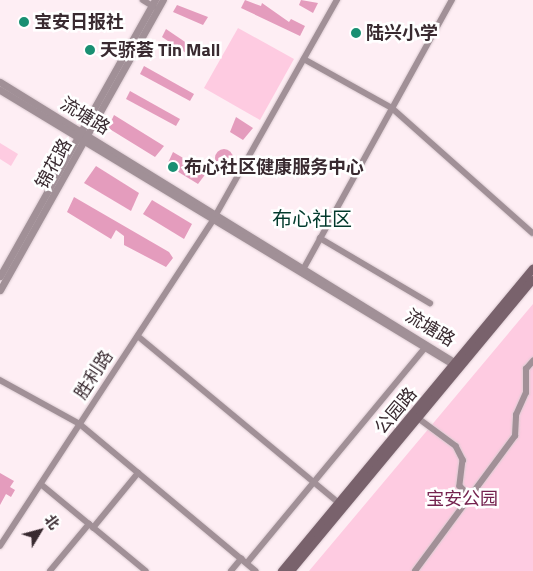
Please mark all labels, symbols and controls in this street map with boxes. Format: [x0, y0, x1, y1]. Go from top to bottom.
place label: 宝安日报社 [34, 11, 124, 33]
marker: 宝安日报社 [18, 16, 30, 28]
place label: 陆兴小学 [366, 22, 438, 44]
marker: 陆兴小学 [350, 27, 362, 39]
place label: 天骄荟 Tin Mall [100, 39, 220, 61]
marker: 天骄荟 Tin Mall [84, 44, 96, 56]
street label: 流塘路 [56, 93, 114, 139]
street label: 锦花路 [31, 135, 77, 193]
place label: 布心社区健康服务中心 [184, 156, 364, 178]
marker: 布心社区健康服务中心 [166, 160, 180, 174]
district label: 布心社区 [272, 206, 352, 230]
street label: 流塘路 [401, 305, 459, 351]
street label: 胜利路 [70, 346, 118, 404]
street label: 公园路 [370, 383, 422, 439]
park label: 宝安公园 [426, 488, 498, 510]
north arrow [15, 506, 65, 556]
text: 北 [40, 510, 65, 534]

